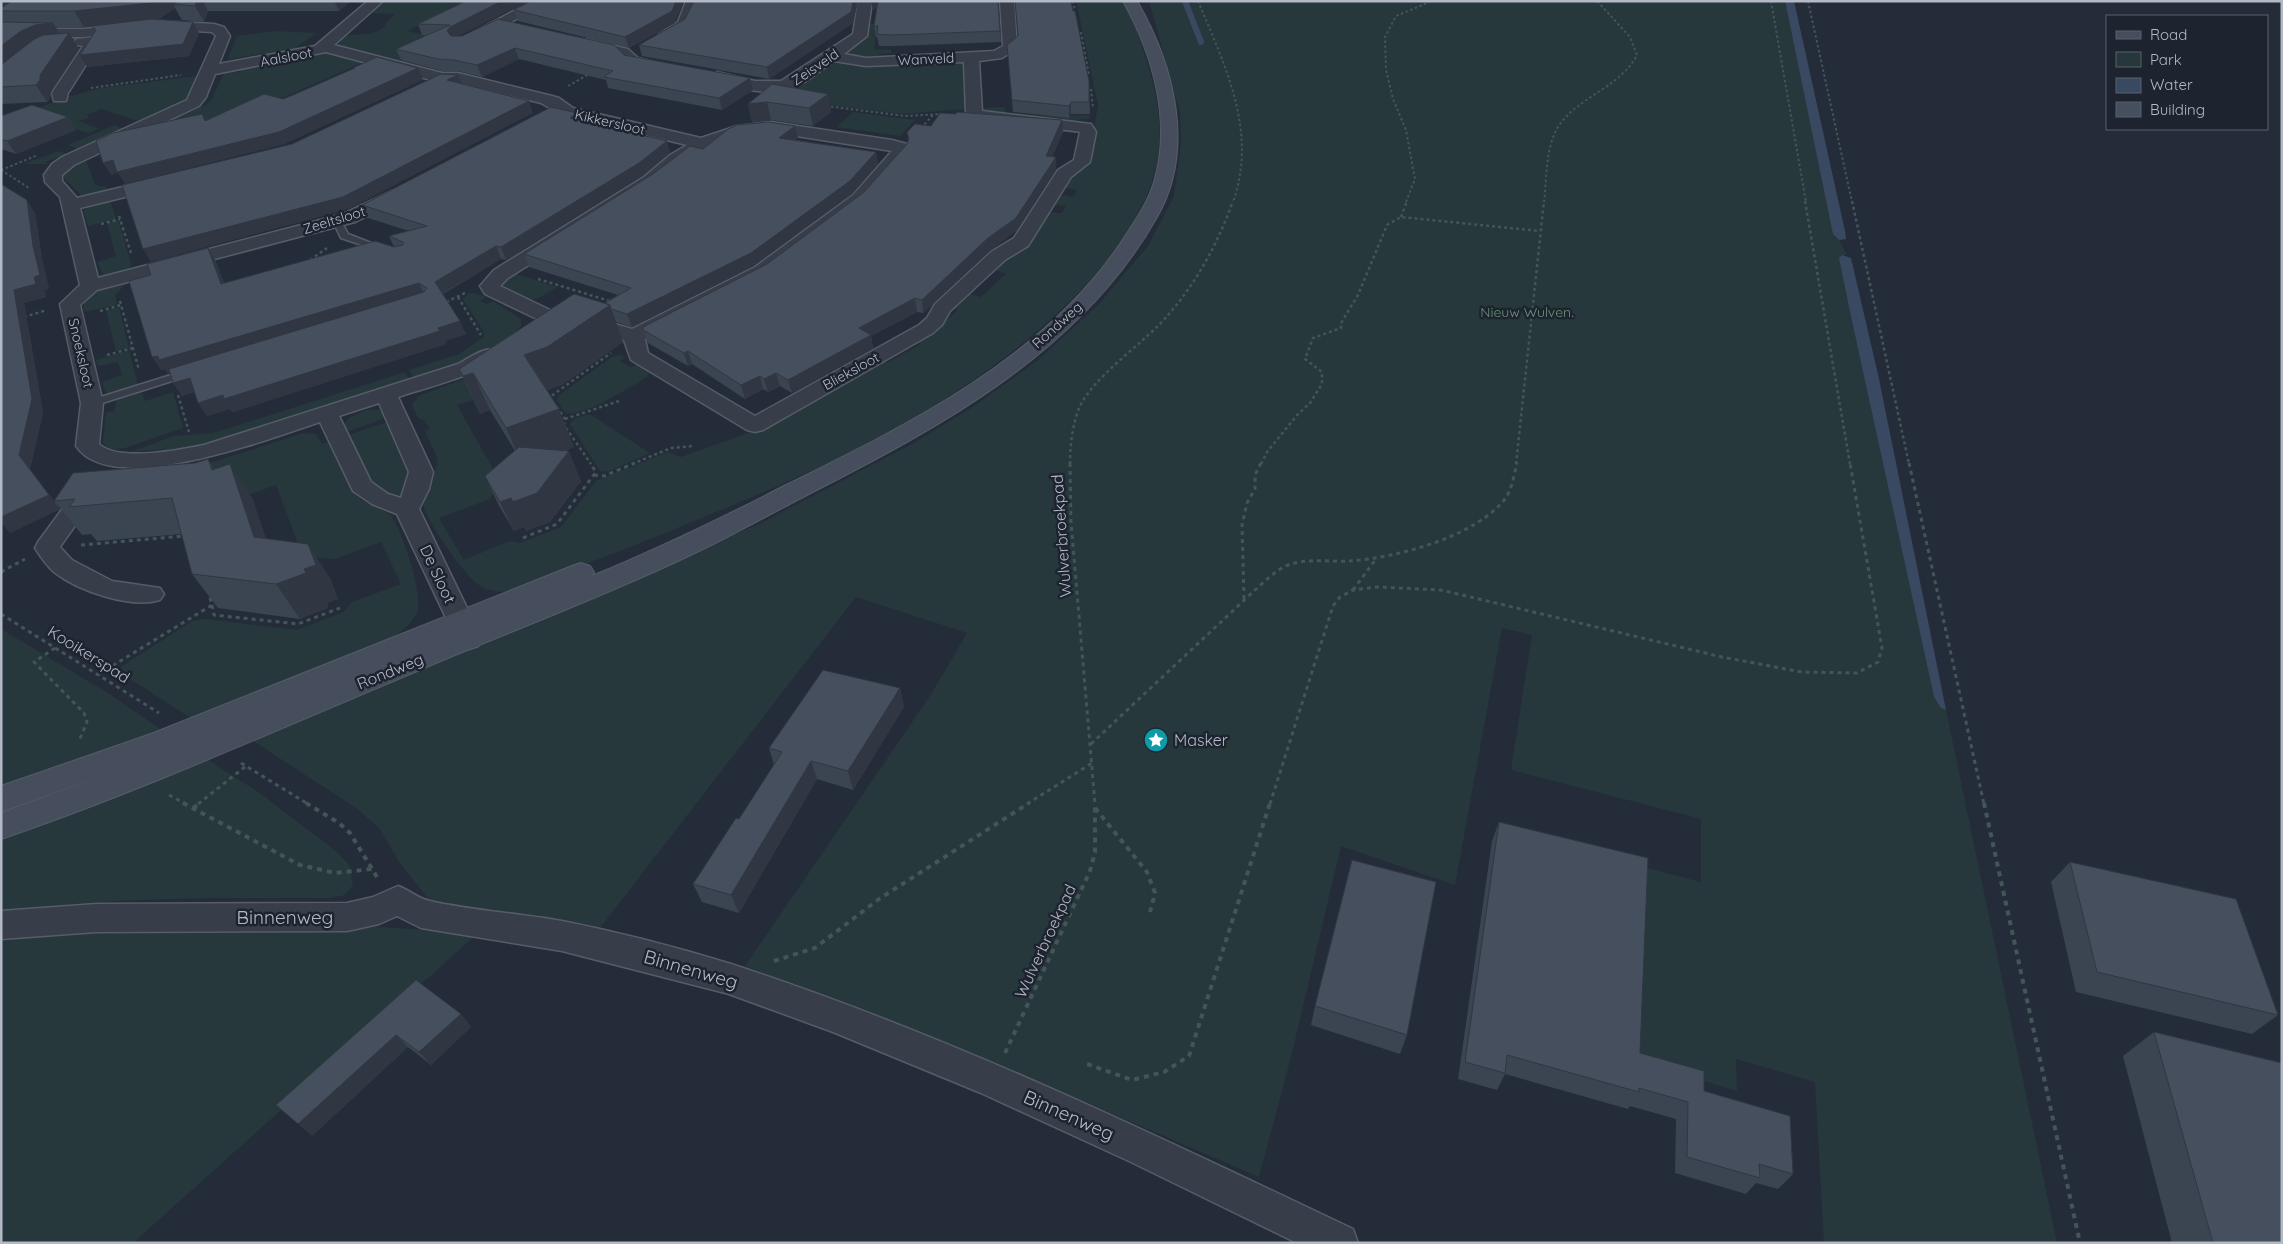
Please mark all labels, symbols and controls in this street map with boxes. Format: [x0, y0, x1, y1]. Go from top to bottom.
legend [2106, 15, 2268, 130]
text: Road [2150, 25, 2187, 44]
street label: Aalsloot [259, 43, 314, 71]
street label: Zeisveld [788, 45, 842, 89]
street label: Wanveld [897, 49, 955, 69]
text: Park [2150, 50, 2182, 69]
text: Water [2150, 75, 2193, 94]
text: Building [2150, 100, 2205, 119]
street label: Kikkersloot [573, 105, 647, 139]
street label: Zeeltsloot [301, 202, 368, 238]
street label: Rondweg [1028, 298, 1086, 352]
park label: Nieuw Wulven. [1480, 303, 1574, 321]
street label: Snoeksloot [64, 316, 98, 390]
street label: Blieksloot [820, 348, 883, 394]
street label: Wulverbroekpad [1047, 474, 1075, 598]
street label: De Sloot [416, 542, 460, 606]
street label: Kooikerspad [44, 621, 134, 687]
street label: Rondweg [354, 649, 426, 693]
place icon: Masker [1143, 727, 1169, 753]
place label: Masker [1174, 730, 1228, 750]
street label: Wulverbroekpad [1010, 881, 1080, 1001]
street label: Binnenweg [237, 905, 333, 929]
street label: Binnenweg [641, 944, 741, 994]
street label: Binnenweg [1020, 1084, 1118, 1146]

